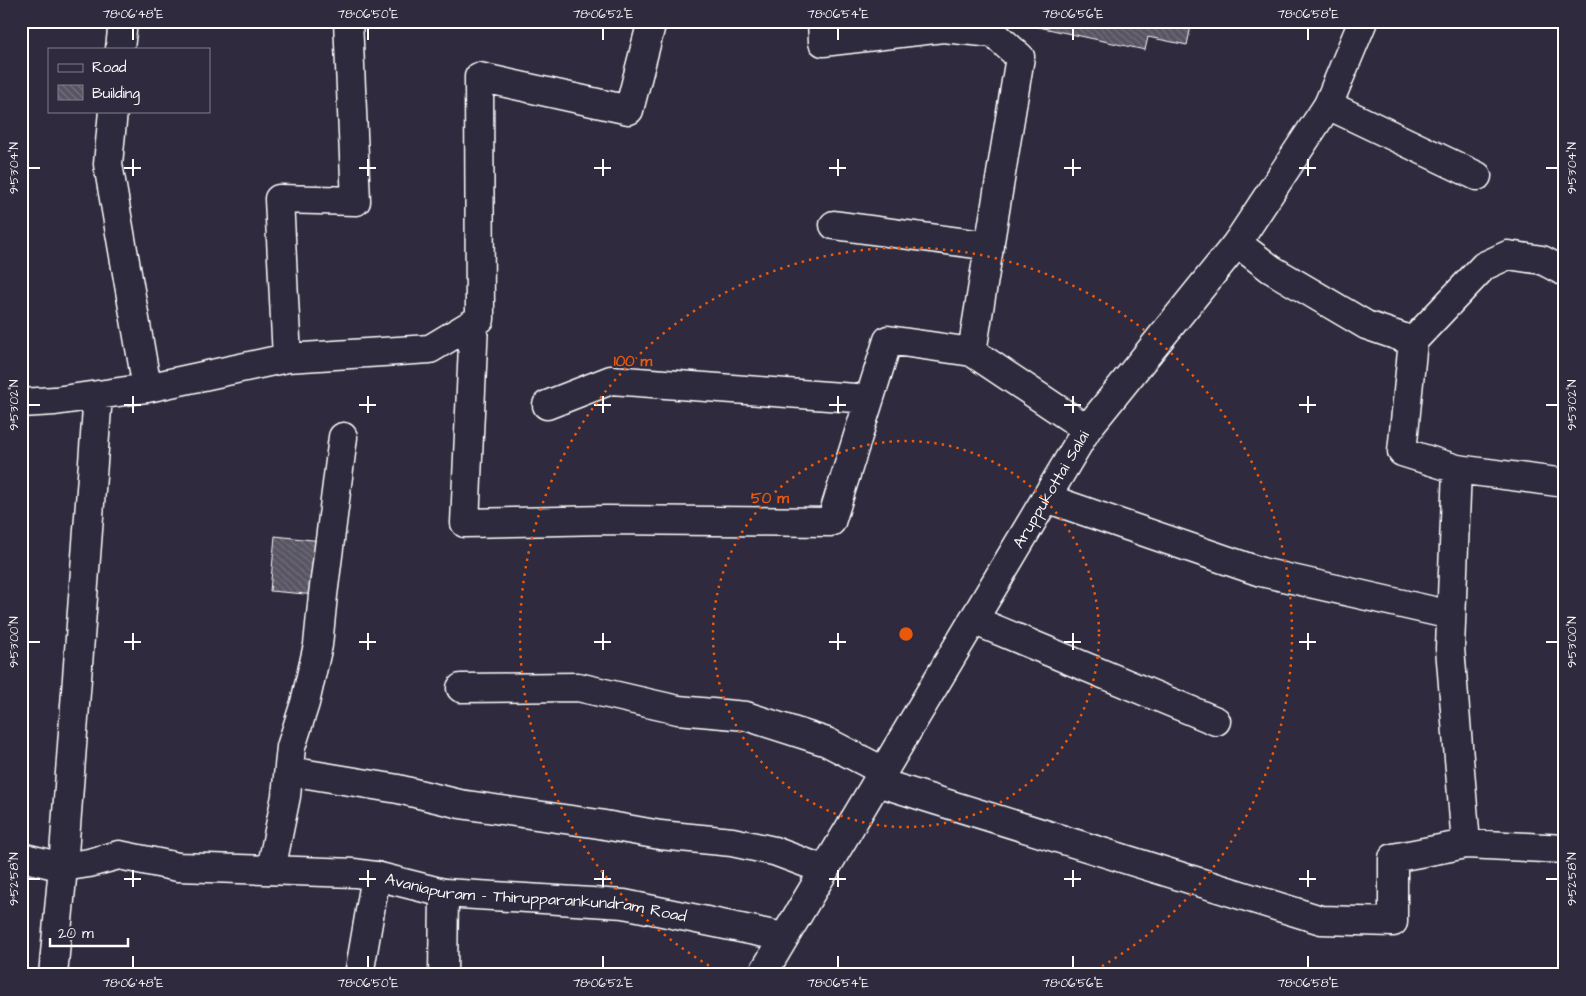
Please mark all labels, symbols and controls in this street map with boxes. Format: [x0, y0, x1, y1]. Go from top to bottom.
text: 78°06'48"E [103, 6, 163, 23]
text: 78°06'50"E [338, 6, 398, 23]
text: 78°06'52"E [573, 6, 633, 23]
text: 78°06'54"E [807, 6, 869, 23]
text: 78°06'56"E [1043, 6, 1103, 23]
text: 78°06'58"E [1277, 6, 1339, 23]
legend [48, 48, 210, 112]
text: Road [92, 57, 127, 78]
text: Building [92, 83, 140, 105]
text: 9°53'04"N [6, 141, 23, 194]
text: 9°53'04"N [1564, 141, 1581, 194]
text: 100 m [614, 351, 653, 372]
text: 9°53'02"N [6, 379, 23, 430]
text: 9°53'02"N [1564, 379, 1581, 430]
street label: Aruppukottai Salai [1007, 426, 1095, 552]
text: 50 m [751, 488, 789, 509]
text: 9°53'00"N [6, 616, 23, 668]
text: 9°53'00"N [1564, 616, 1581, 668]
centre of rings [897, 625, 915, 643]
text: 9°52'58"N [6, 852, 23, 906]
text: 9°52'58"N [1564, 852, 1581, 906]
street label: Avaniapuram - Thirupparankundram Road [383, 868, 689, 928]
scale bar [50, 916, 128, 948]
text: 20 m [58, 923, 94, 944]
text: 78°06'48"E [103, 975, 163, 992]
text: 78°06'50"E [338, 975, 398, 992]
text: 78°06'52"E [573, 975, 633, 992]
text: 78°06'54"E [807, 975, 869, 992]
text: 78°06'56"E [1043, 975, 1103, 992]
text: 78°06'58"E [1277, 975, 1339, 992]

